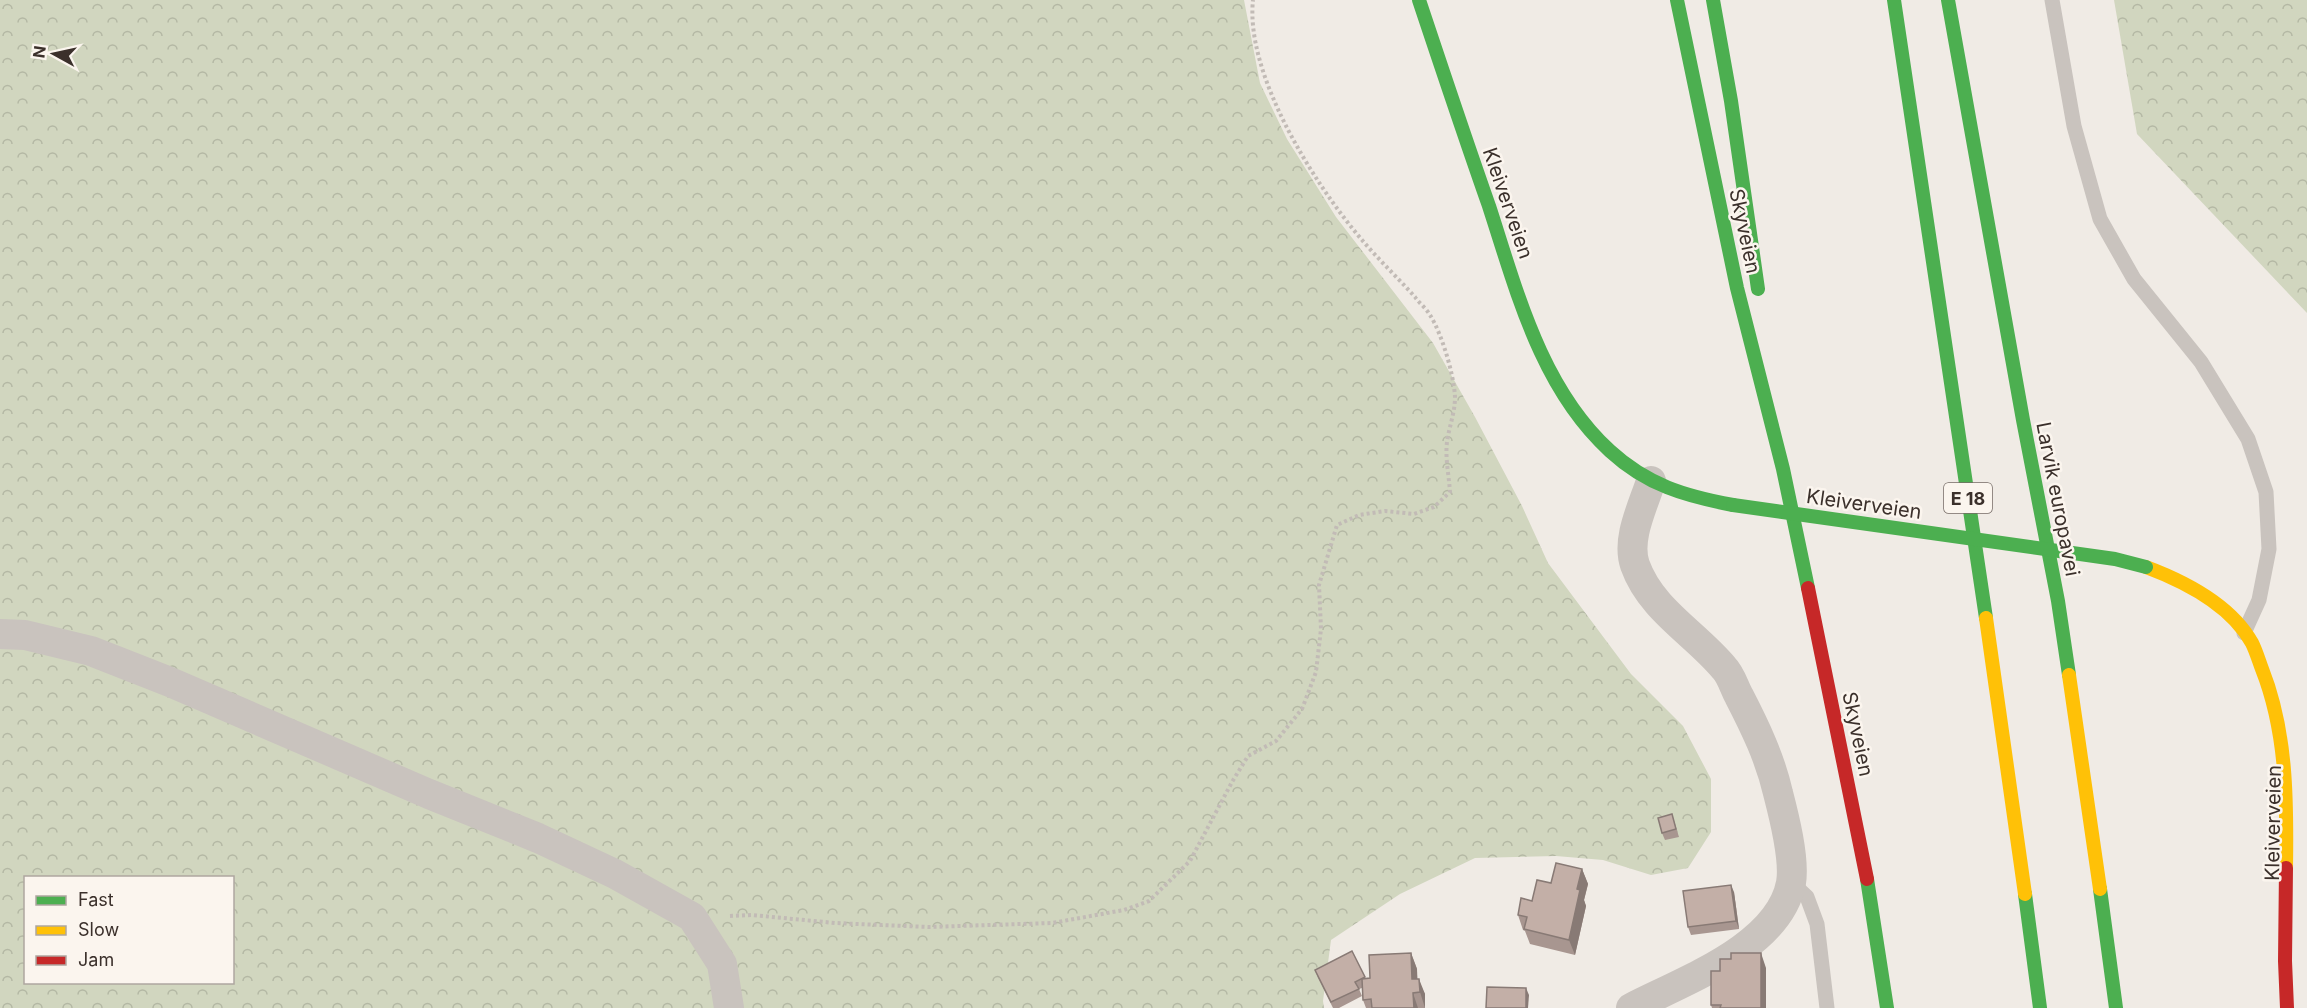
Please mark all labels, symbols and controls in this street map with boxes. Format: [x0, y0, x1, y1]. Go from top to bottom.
north arrow [24, 24, 84, 84]
text: N [28, 44, 50, 59]
street label: Kleiverveien [1478, 144, 1538, 262]
street label: Skyveien [1724, 186, 1766, 276]
street label: Larvik europavei [2031, 420, 2085, 578]
road number: E 18 [1944, 483, 1992, 513]
street label: Kleiverveien [1805, 484, 1923, 524]
street label: Skyveien [1837, 689, 1879, 779]
street label: Kleiverveien [2260, 765, 2286, 881]
legend [24, 876, 234, 984]
text: Fast [78, 889, 114, 910]
text: Slow [78, 919, 119, 940]
text: Jam [78, 949, 114, 970]

